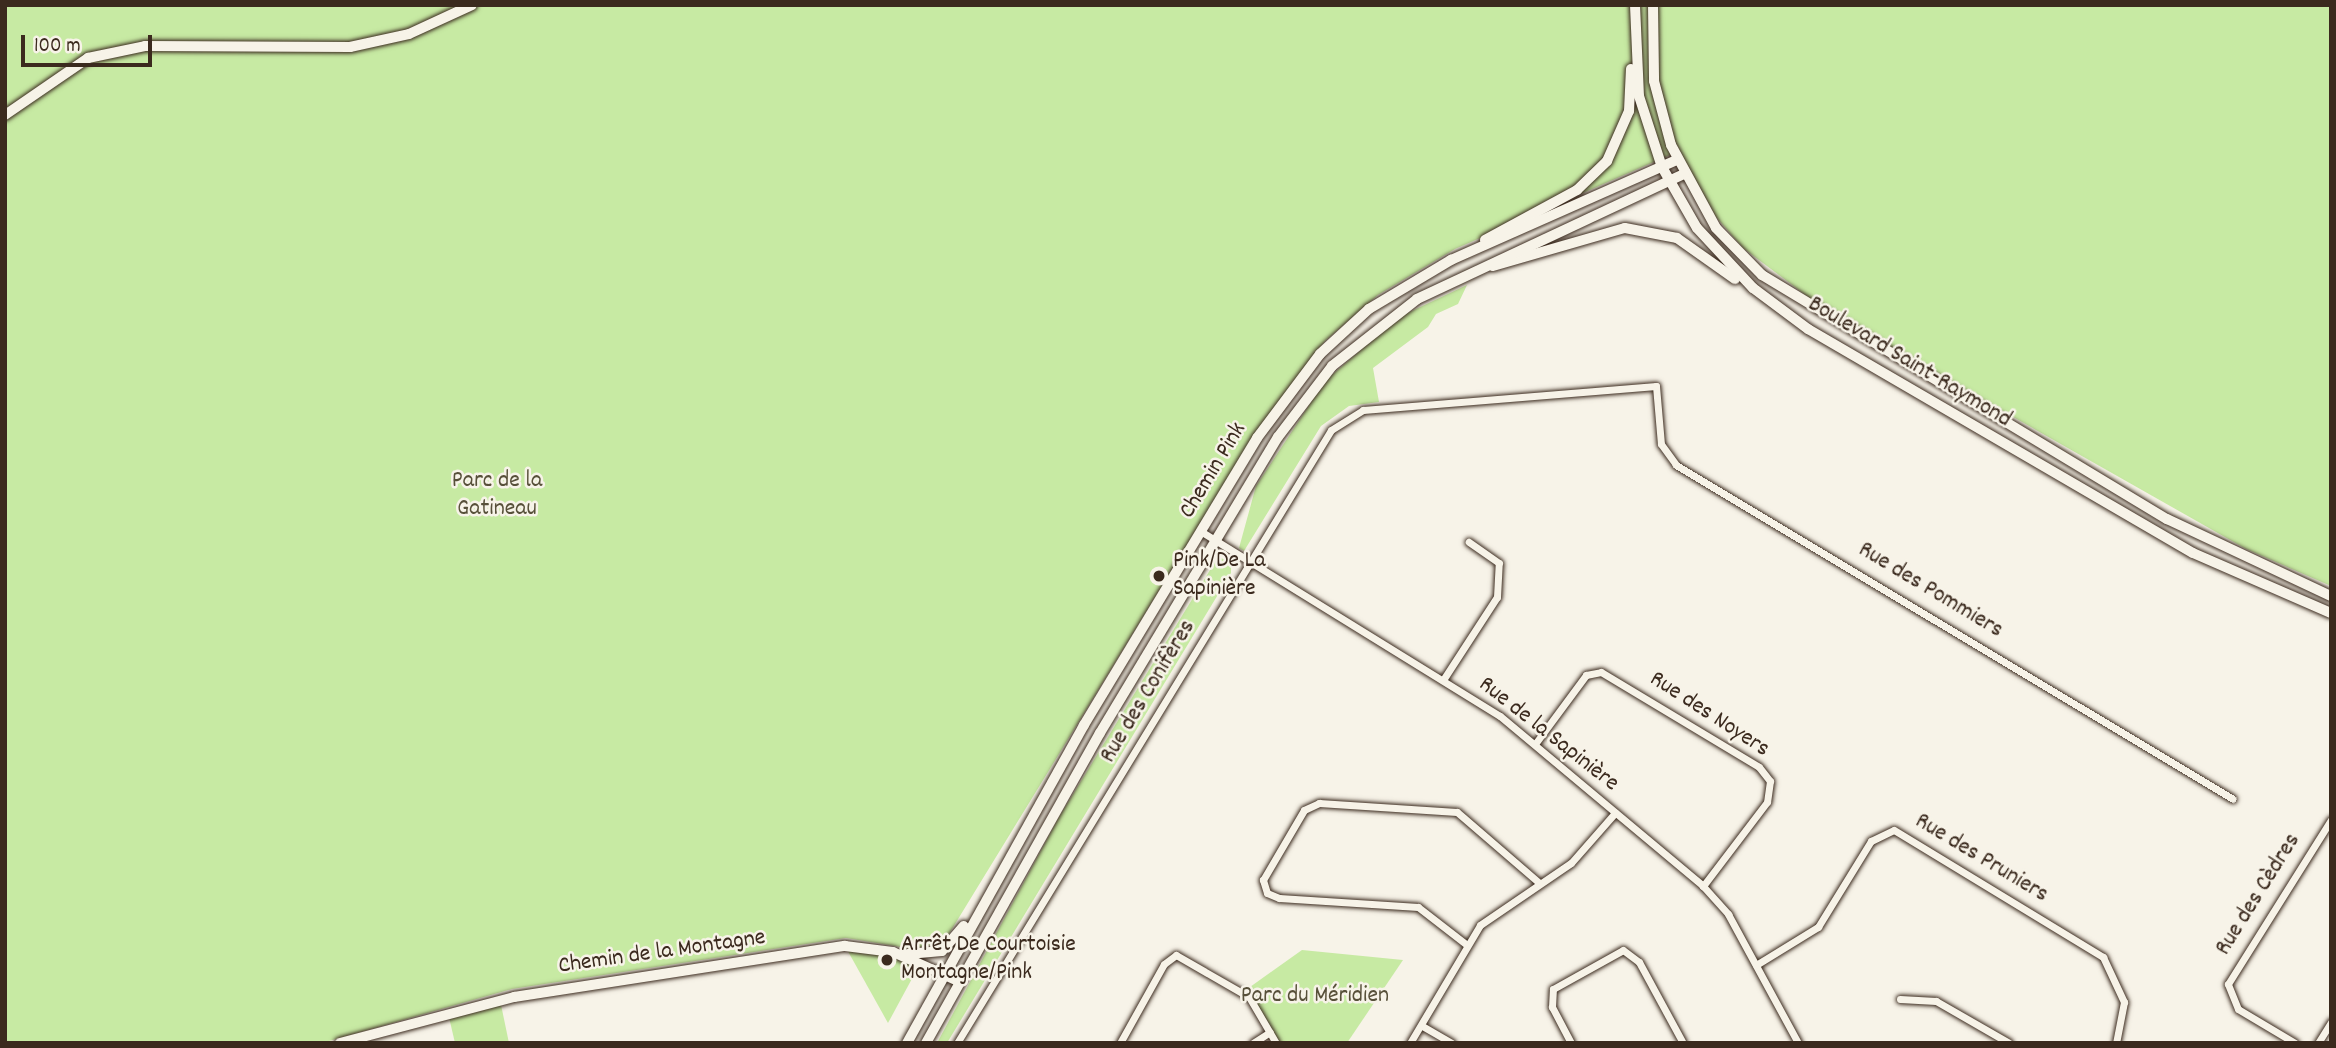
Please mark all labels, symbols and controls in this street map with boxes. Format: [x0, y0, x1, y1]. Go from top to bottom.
scale bar [24, 21, 156, 65]
text: 100 m [34, 32, 81, 62]
street label: Boulevard Saint-Raymond [1802, 291, 2016, 435]
street label: Chemin Pink [1174, 418, 1254, 524]
park label: Parc de la Gatineau [452, 468, 542, 524]
street label: Rue des Pommiers [1852, 536, 2008, 646]
place label: Pink/De La Sapinière [1173, 548, 1266, 604]
marker: Pink/De La Sapinière [1151, 568, 1167, 584]
street label: Rue des Conifères [1095, 615, 1203, 769]
street label: Rue des Noyers [1644, 666, 1774, 764]
street label: Rue de la Sapinière [1472, 671, 1624, 799]
street label: Rue des Pruniers [1909, 808, 2053, 910]
street label: Rue des Cèdres [2210, 829, 2308, 961]
street label: Chemin de la Montagne [557, 924, 767, 982]
place label: Arrêt De Courtoisie Montagne/Pink [901, 932, 1076, 988]
marker: Arrêt De Courtoisie Montagne/Pink [879, 952, 895, 968]
park label: Parc du Méridien [1241, 983, 1389, 1011]

